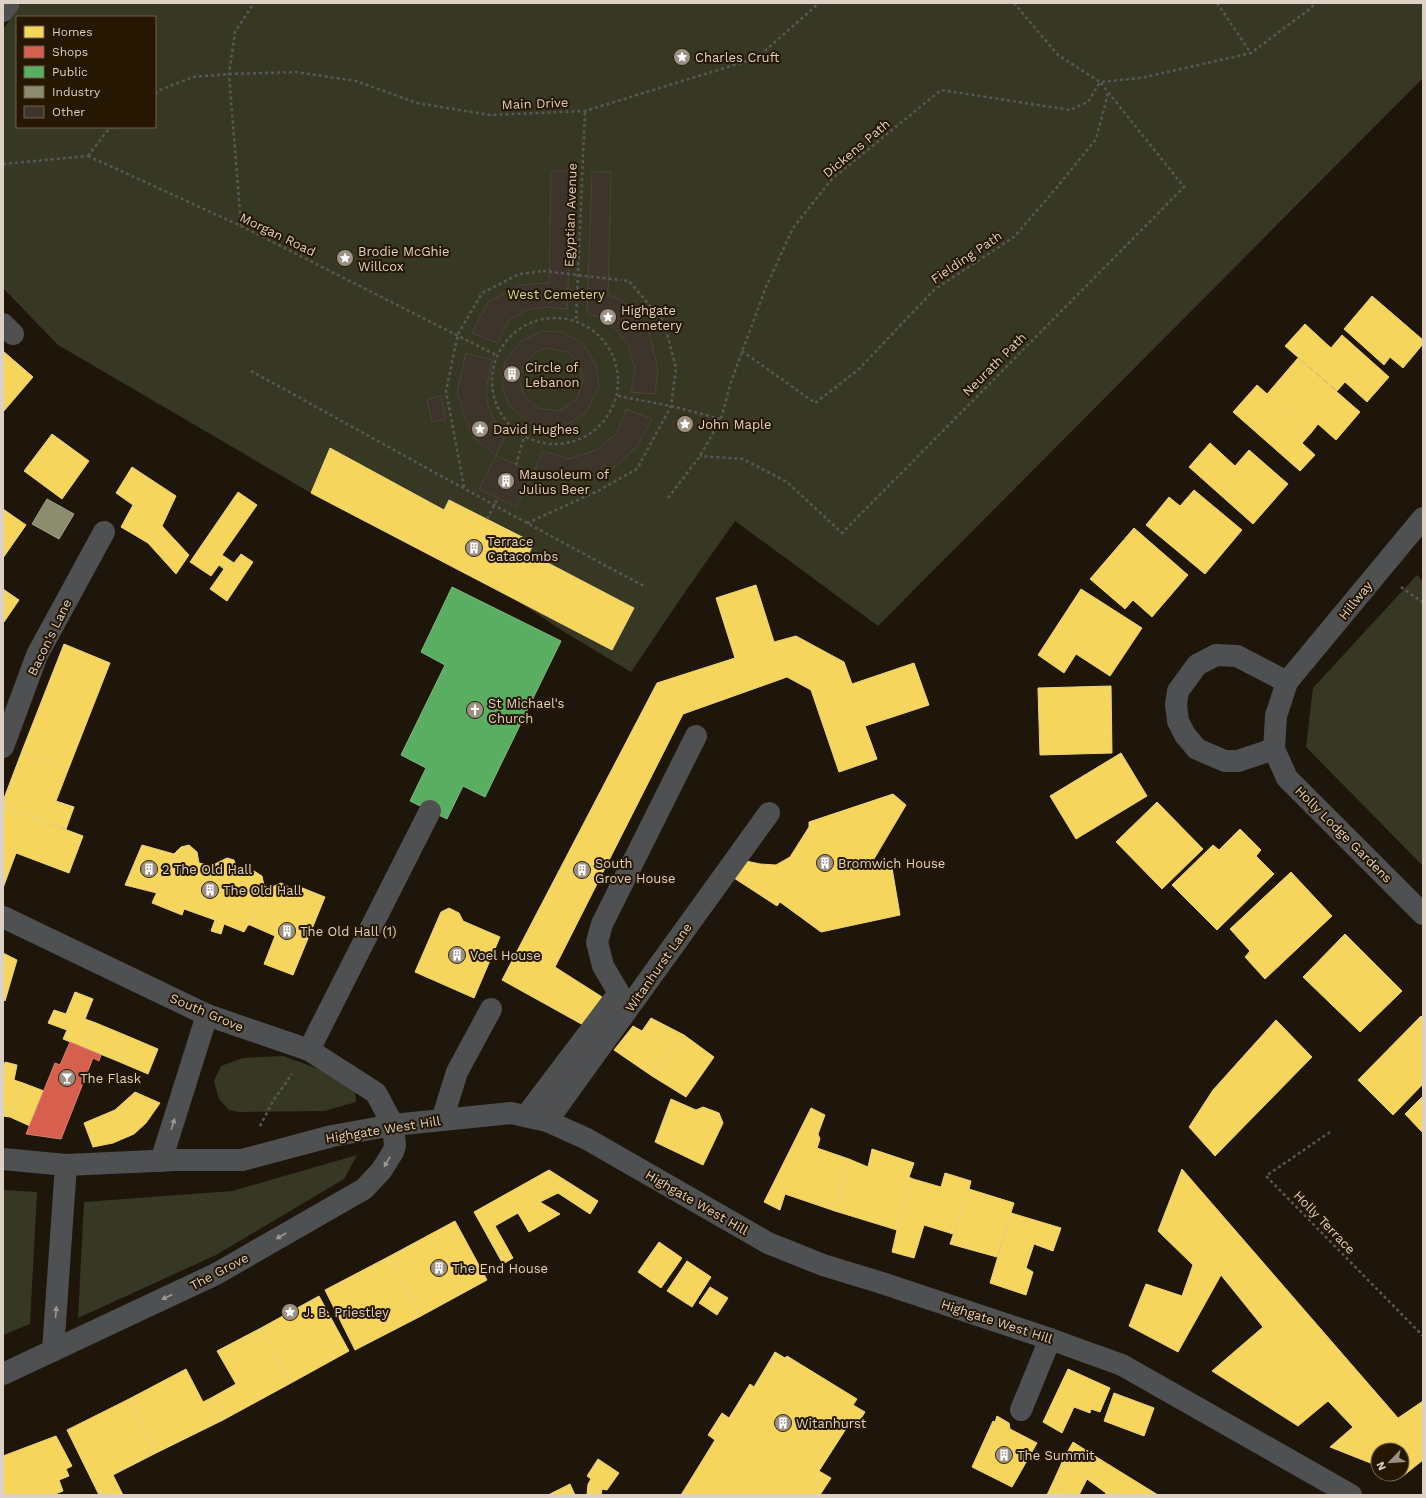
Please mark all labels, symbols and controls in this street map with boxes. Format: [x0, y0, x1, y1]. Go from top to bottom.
legend [16, 16, 156, 128]
text: Homes [52, 25, 93, 39]
text: Shops [52, 45, 88, 59]
place icon: Charles Cruft [672, 47, 692, 67]
place label: Charles Cruft [695, 50, 780, 65]
text: Public [52, 65, 88, 79]
text: Industry [52, 85, 101, 99]
street label: Main Drive [501, 95, 569, 112]
text: Other [52, 105, 85, 119]
street label: Dickens Path [820, 116, 893, 181]
street label: Egyptian Avenue [561, 163, 580, 267]
street label: Morgan Road [238, 210, 318, 259]
street label: Fielding Path [928, 228, 1005, 287]
place label: Brodie McGhie Willcox [358, 244, 450, 274]
place icon: Brodie McGhie Willcox [335, 248, 355, 268]
park label: West Cemetery [507, 287, 605, 302]
place label: Highgate Cemetery [621, 303, 682, 333]
place icon: Highgate Cemetery [598, 307, 618, 327]
street label: Neurath Path [959, 329, 1029, 399]
place label: Circle of Lebanon [525, 360, 579, 390]
building icon: Circle of Lebanon [502, 364, 522, 384]
place icon: John Maple [675, 414, 695, 434]
place label: John Maple [698, 417, 772, 432]
place icon: David Hughes [470, 419, 490, 439]
place label: David Hughes [493, 422, 579, 437]
place label: Mausoleum of Julius Beer [519, 467, 609, 497]
building icon: Mausoleum of Julius Beer [496, 471, 516, 491]
place label: Terrace Catacombs [487, 534, 558, 564]
building icon: Terrace Catacombs [464, 538, 484, 558]
street label: Hillway [1335, 578, 1376, 623]
street label: Bacon's Lane [24, 596, 74, 678]
place label: St Michael's Church [488, 696, 565, 726]
church icon: St Michael's Church [465, 700, 485, 720]
street label: Holly Lodge Gardens [1292, 783, 1395, 886]
building icon: Bromwich House [815, 853, 835, 873]
place label: South Grove House [595, 856, 676, 886]
place label: Bromwich House [838, 856, 945, 871]
building icon: 2 The Old Hall [139, 859, 159, 879]
building icon: South Grove House [572, 860, 592, 880]
place label: 2 The Old Hall [162, 862, 252, 877]
building icon: The Old Hall [200, 880, 220, 900]
place label: The Old Hall [223, 883, 302, 898]
street label: Witanhurst Lane [622, 920, 695, 1015]
building icon: The Old Hall (1) [277, 921, 297, 941]
place label: The Old Hall (1) [300, 924, 397, 939]
building icon: Voel House [447, 945, 467, 965]
place label: Voel House [470, 948, 541, 963]
street label: South Grove [168, 990, 246, 1035]
bar icon: The Flask [57, 1068, 77, 1088]
place label: The Flask [80, 1071, 142, 1086]
street label: Highgate West Hill [324, 1113, 442, 1146]
one-way arrow [170, 1117, 176, 1129]
one-way arrow [383, 1156, 390, 1168]
street label: Highgate West Hill [643, 1167, 751, 1238]
street label: Holly Terrace [1291, 1188, 1358, 1257]
one-way arrow [276, 1233, 287, 1240]
street label: The Grove [187, 1250, 251, 1293]
building icon: The End House [429, 1258, 449, 1278]
place label: The End House [452, 1261, 548, 1276]
one-way arrow [161, 1294, 173, 1300]
street label: Highgate West Hill [939, 1296, 1054, 1347]
place icon: J. B. Priestley [280, 1302, 300, 1322]
place label: J. B. Priestley [303, 1305, 389, 1320]
one-way arrow [52, 1306, 59, 1318]
building icon: Witanhurst [773, 1413, 793, 1433]
place label: Witanhurst [796, 1416, 867, 1431]
north arrow [1370, 1442, 1410, 1482]
building icon: The Summit [994, 1445, 1014, 1465]
place label: The Summit [1017, 1448, 1095, 1463]
text: N [1374, 1460, 1389, 1472]

